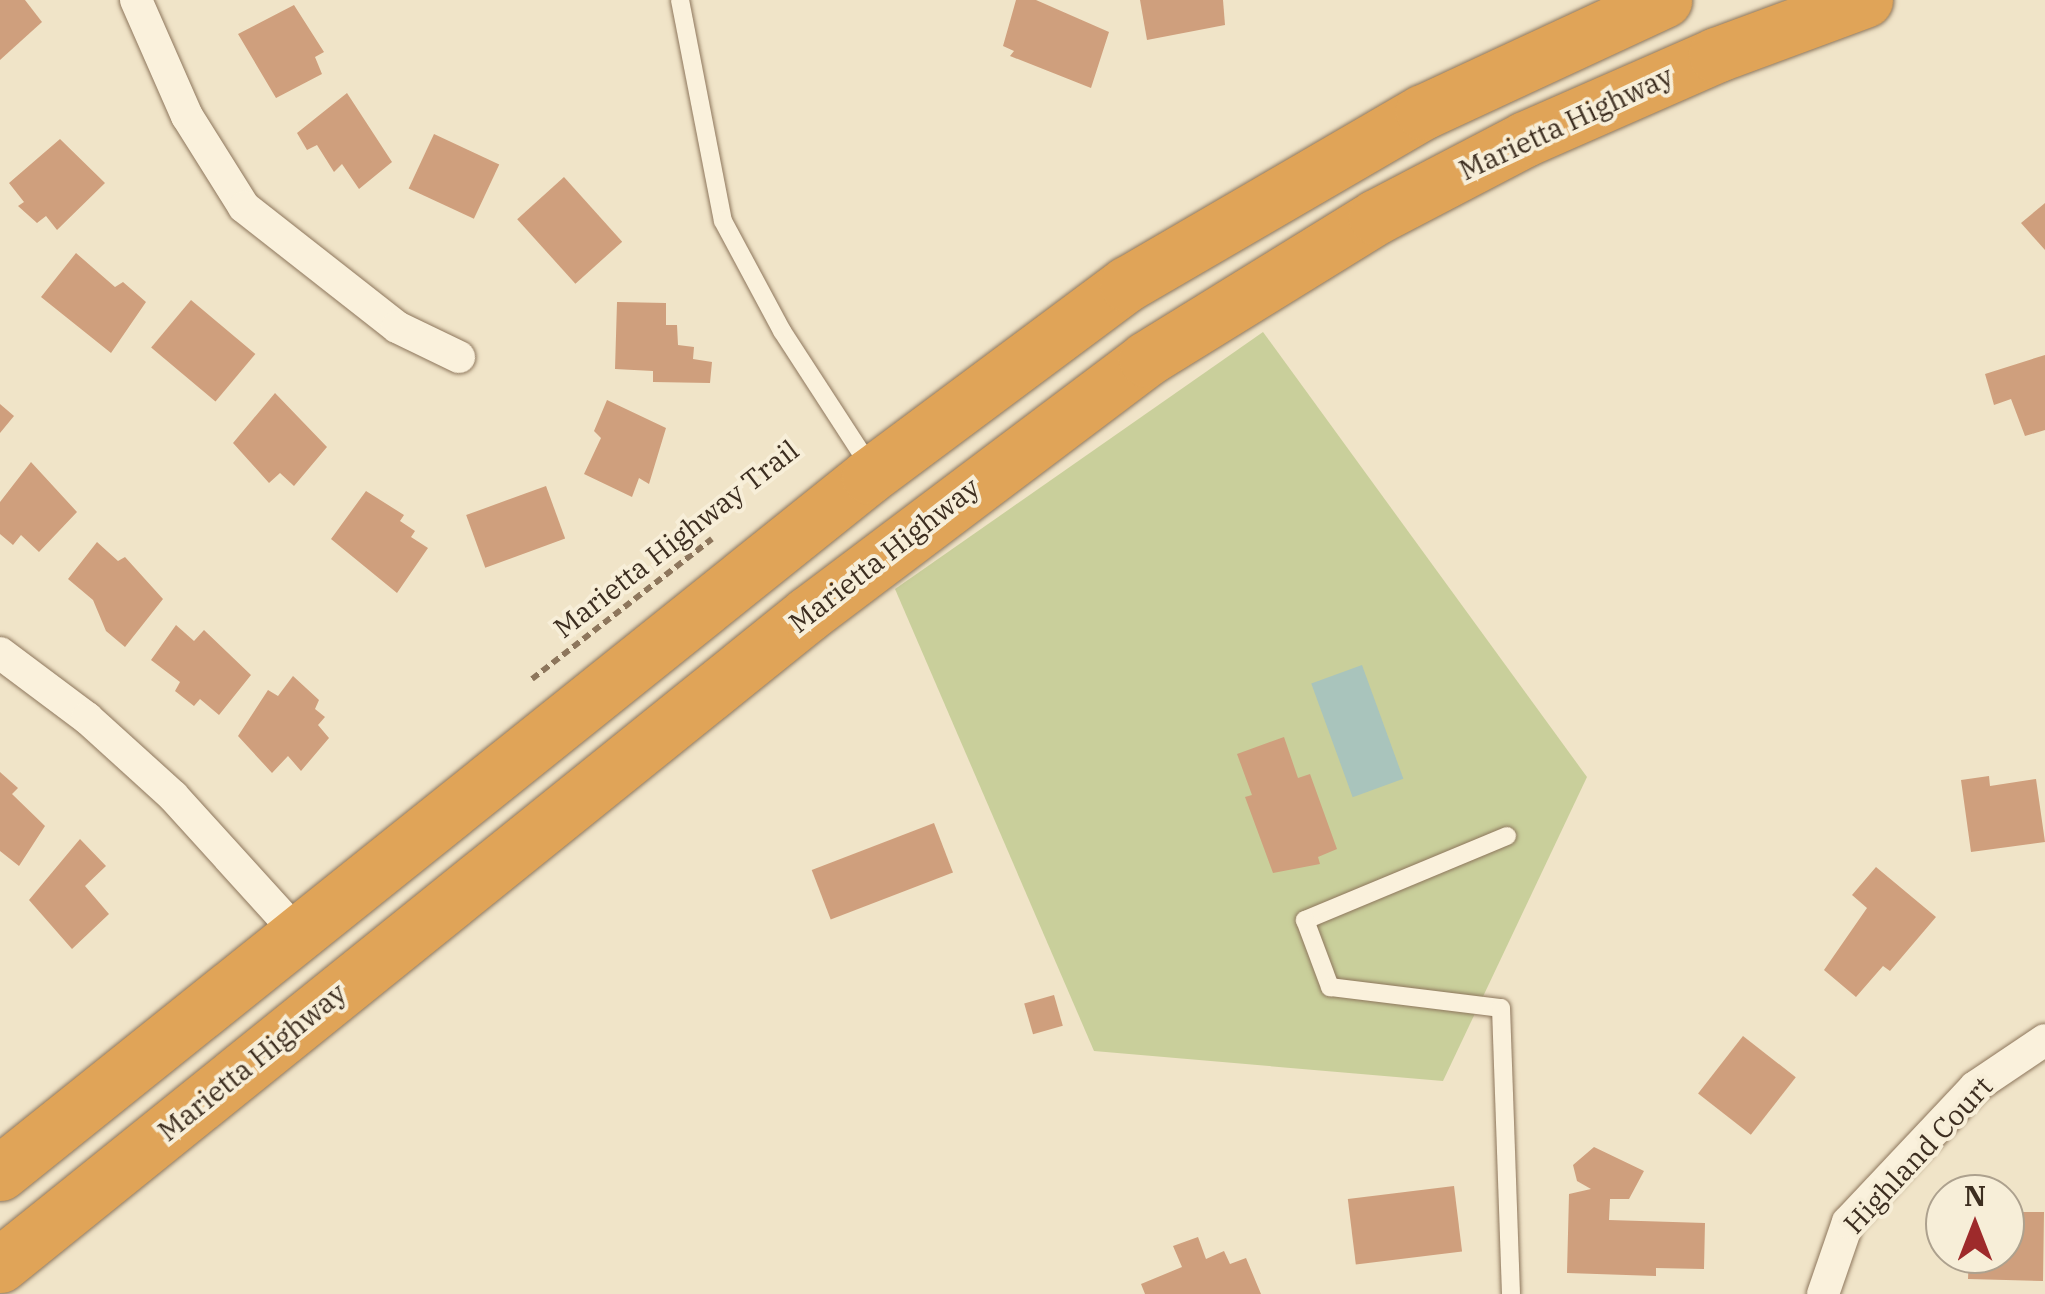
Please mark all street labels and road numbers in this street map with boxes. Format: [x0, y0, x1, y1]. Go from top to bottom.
street label: Marietta Highway [1454, 59, 1678, 187]
street label: Marietta Highway Trail [547, 433, 805, 645]
street label: Marietta Highway [782, 470, 986, 640]
street label: Marietta Highway [151, 976, 353, 1148]
street label: Highland Court [1837, 1070, 1999, 1240]

